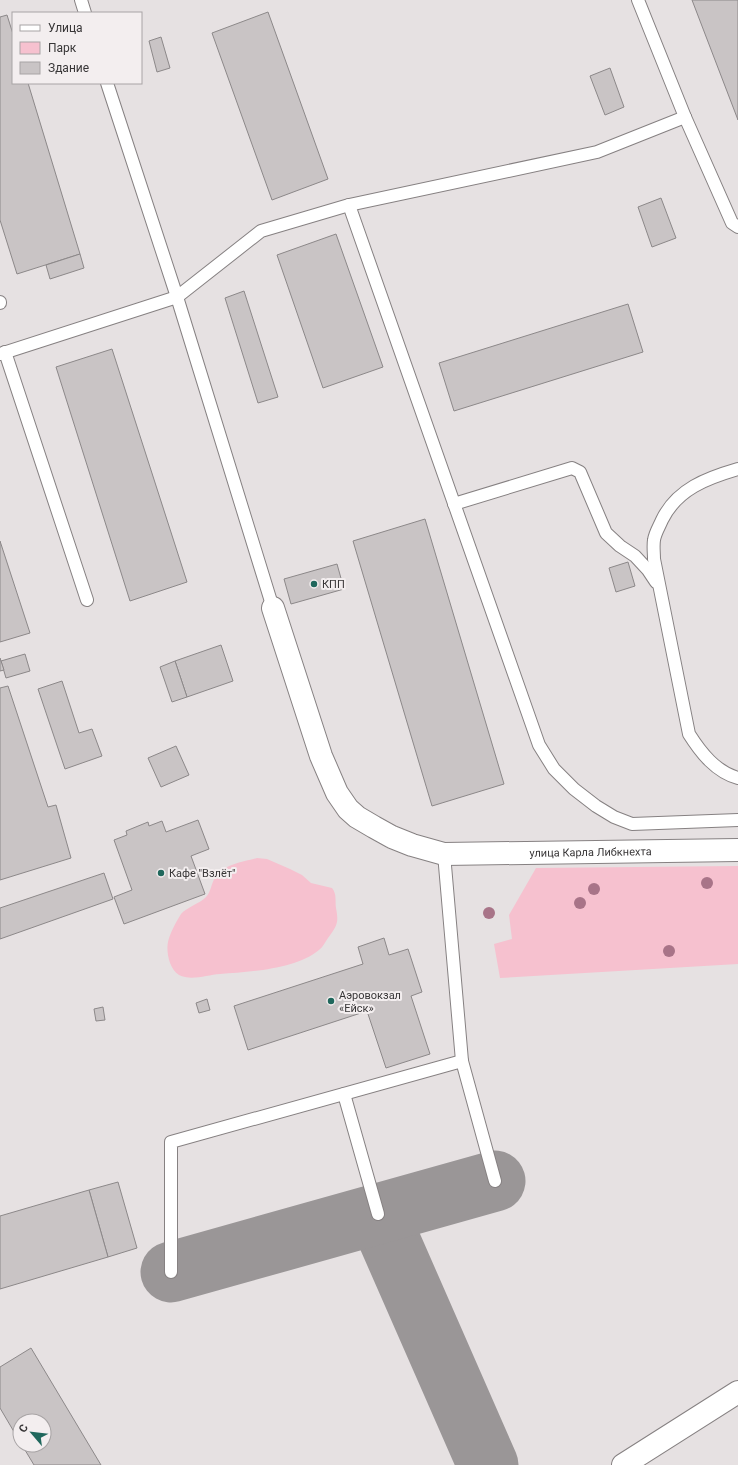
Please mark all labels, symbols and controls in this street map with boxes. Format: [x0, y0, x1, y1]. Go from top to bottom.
legend [12, 12, 142, 84]
text: Улица [48, 21, 83, 35]
text: Парк [48, 41, 77, 55]
text: Здание [48, 61, 89, 75]
place label: КПП [322, 578, 345, 591]
marker: КПП [309, 579, 319, 589]
street label: улица Карла Либкнехта [529, 845, 652, 859]
place label: Кафе "Взлёт" [169, 867, 236, 880]
marker: Кафе "Взлёт" [156, 868, 166, 878]
place label: Аэровокзал «Ейск» [339, 989, 401, 1015]
marker: Аэровокзал «Ейск» [326, 996, 336, 1006]
north arrow [12, 1413, 52, 1453]
text: С [16, 1422, 31, 1435]

